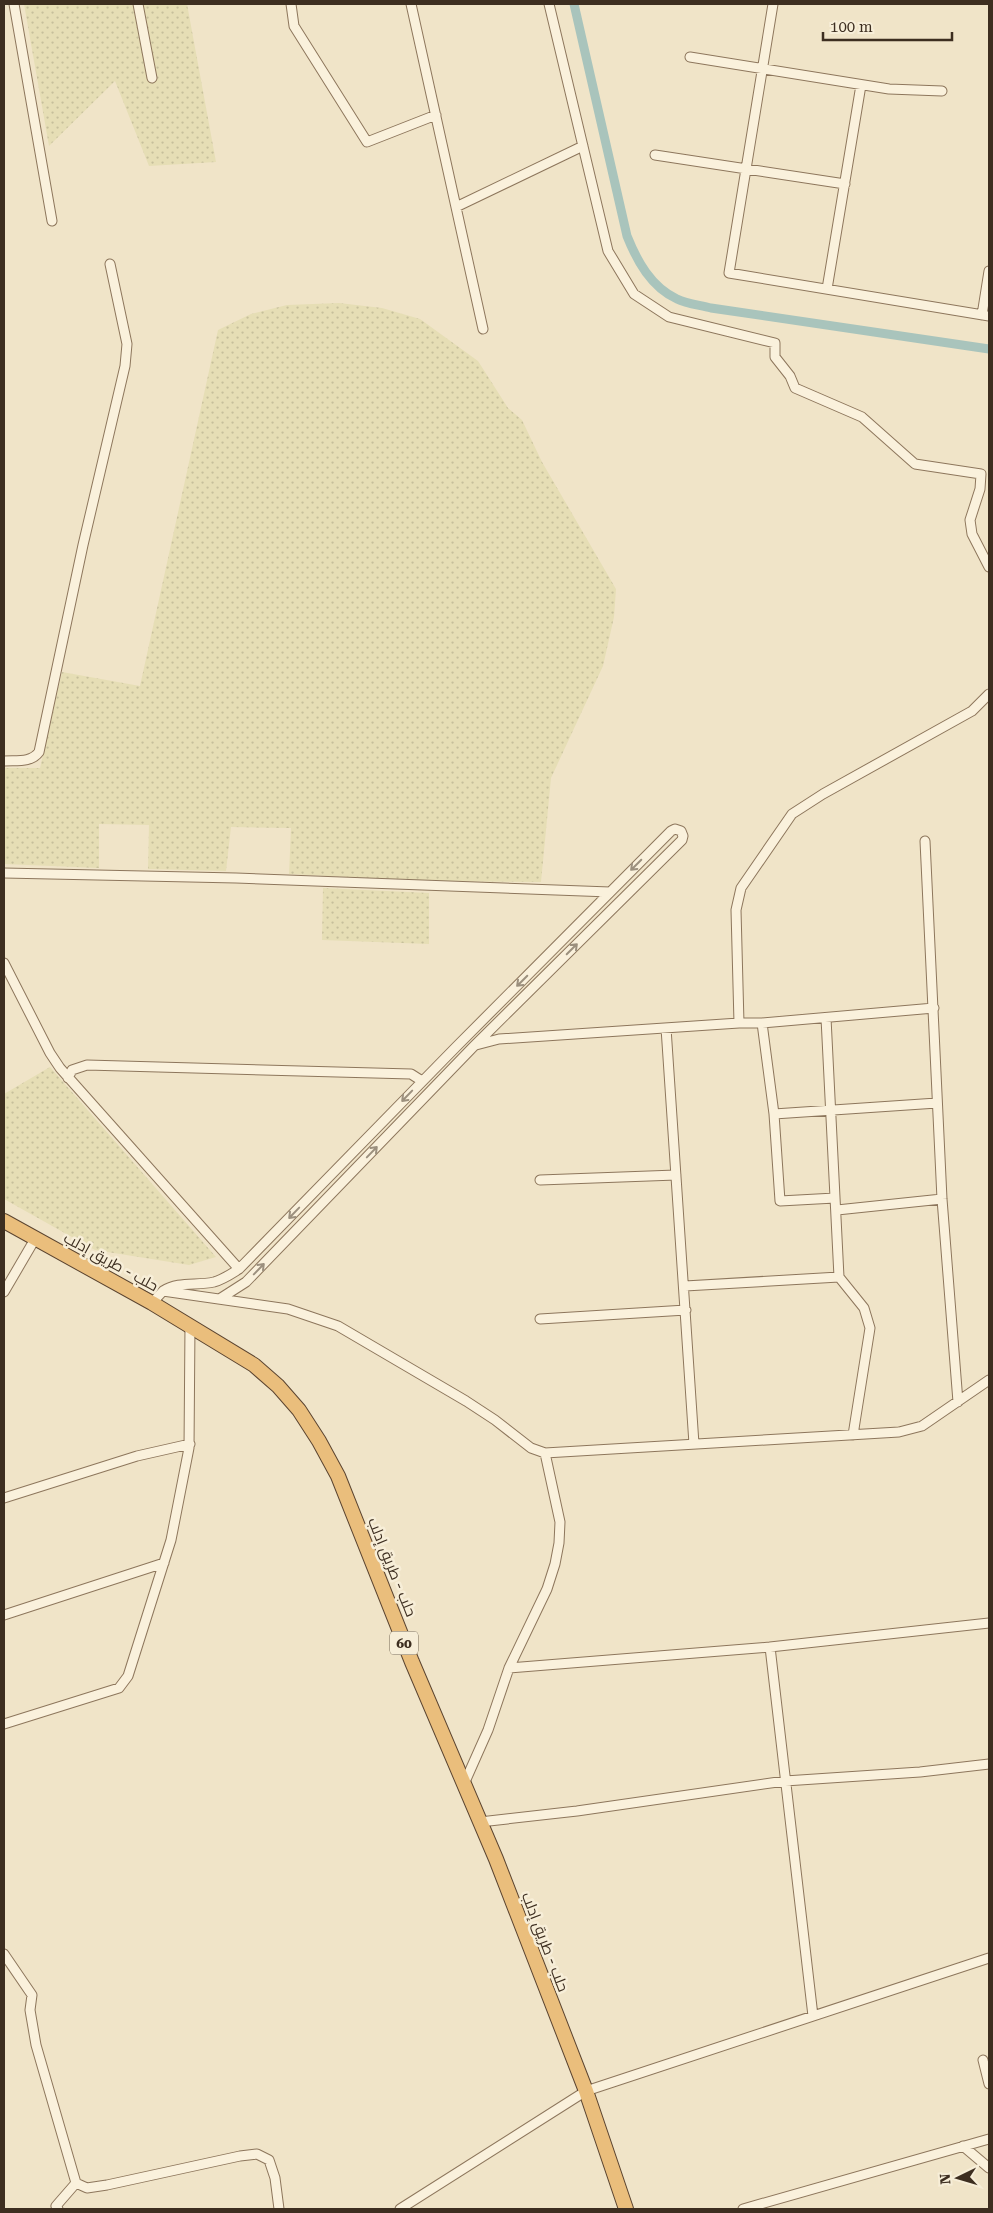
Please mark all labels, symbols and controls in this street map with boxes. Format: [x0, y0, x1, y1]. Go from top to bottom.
scale bar [823, 10, 952, 42]
text: 100 m [830, 18, 873, 36]
one-way arrow [630, 859, 642, 872]
one-way arrow [566, 943, 578, 955]
one-way arrow [516, 974, 528, 986]
one-way arrow [401, 1090, 414, 1102]
one-way arrow [366, 1146, 378, 1158]
one-way arrow [288, 1206, 300, 1219]
street label: حلب - طريق إدلب [60, 1229, 161, 1296]
one-way arrow [253, 1263, 265, 1275]
street label: حلب - طريق إدلب [363, 1515, 420, 1619]
road number: 60 [390, 1632, 418, 1655]
street label: حلب - طريق إدلب [517, 1890, 572, 1995]
north arrow [933, 2153, 983, 2203]
text: N [937, 2173, 953, 2185]

